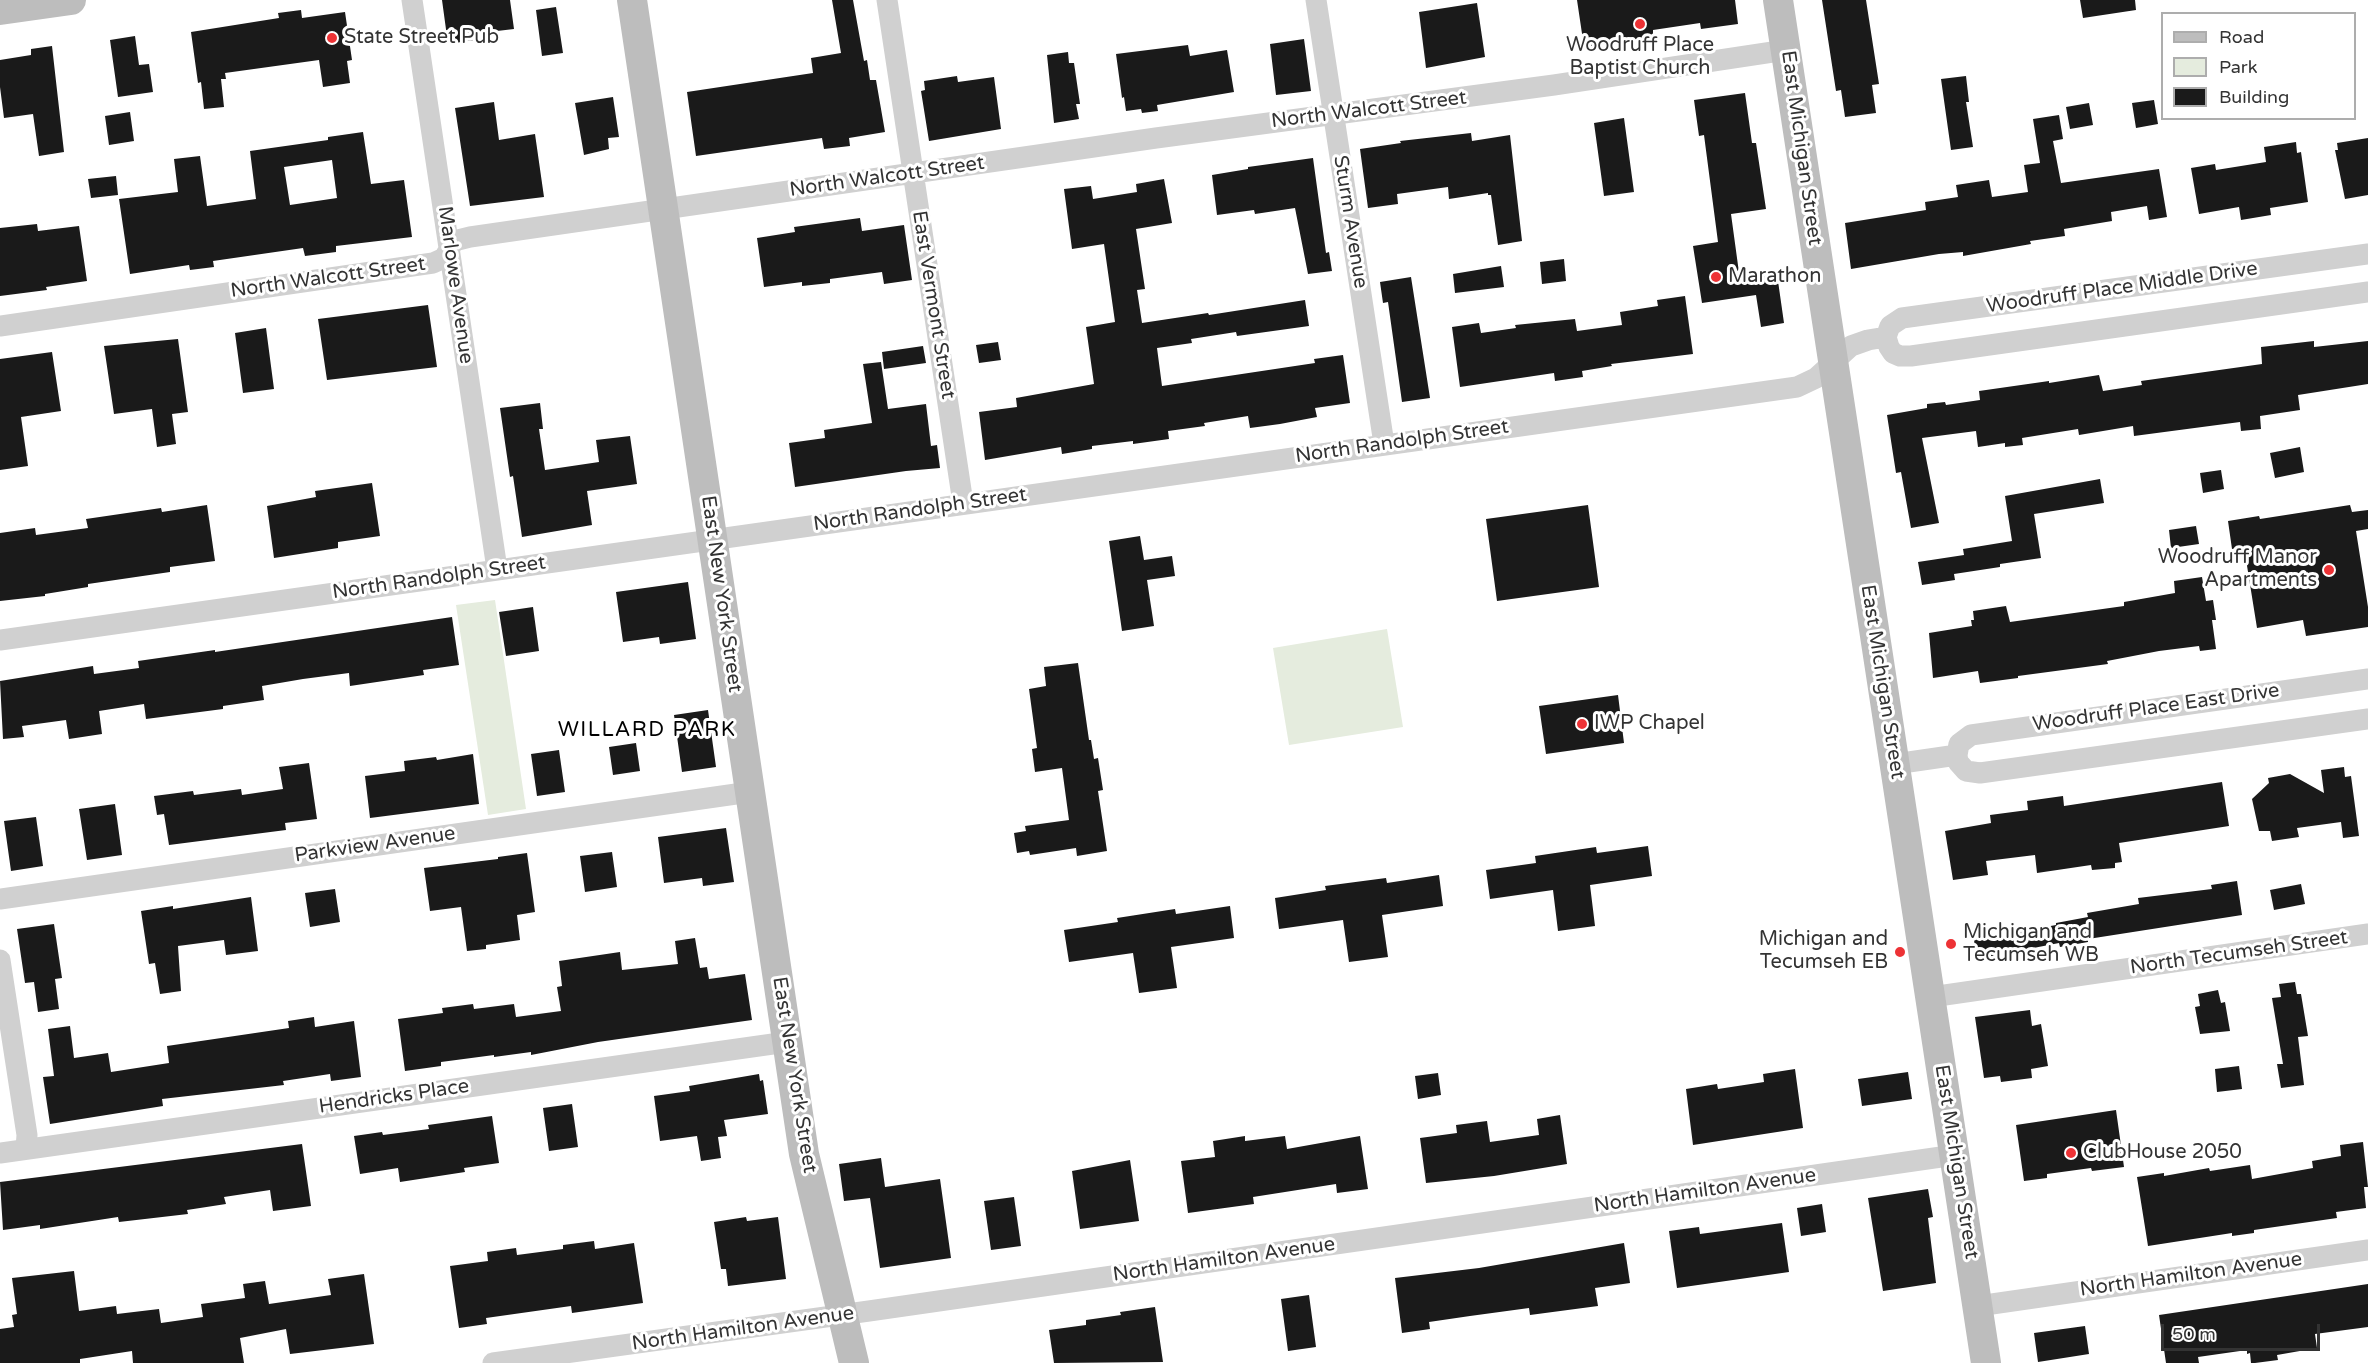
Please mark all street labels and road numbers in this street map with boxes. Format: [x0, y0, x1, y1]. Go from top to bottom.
street label: East Michigan Street [1775, 49, 1827, 247]
street label: North Walcott Street [1270, 86, 1468, 134]
street label: North Walcott Street [788, 151, 986, 203]
street label: Sturm Avenue [1328, 154, 1372, 290]
street label: Marlowe Avenue [432, 205, 478, 365]
street label: East Vermont Street [906, 209, 960, 401]
street label: North Walcott Street [229, 252, 427, 304]
street label: Woodruff Place Middle Drive [1985, 257, 2259, 319]
street label: North Randolph Street [1294, 415, 1510, 469]
street label: North Randolph Street [812, 483, 1028, 537]
street label: East New York Street [695, 494, 747, 694]
street label: North Randolph Street [331, 551, 547, 605]
street label: East Michigan Street [1855, 583, 1909, 781]
street label: Woodruff Place East Drive [2031, 679, 2281, 737]
street label: Parkview Avenue [293, 822, 457, 868]
street label: North Tecumseh Street [2129, 926, 2349, 980]
street label: East New York Street [767, 975, 821, 1175]
street label: East Michigan Street [1929, 1063, 1983, 1261]
street label: Hendricks Place [317, 1075, 471, 1119]
street label: North Hamilton Avenue [1592, 1164, 1818, 1218]
street label: North Hamilton Avenue [1111, 1233, 1337, 1287]
street label: North Hamilton Avenue [2078, 1248, 2304, 1302]
street label: North Hamilton Avenue [630, 1302, 856, 1356]

